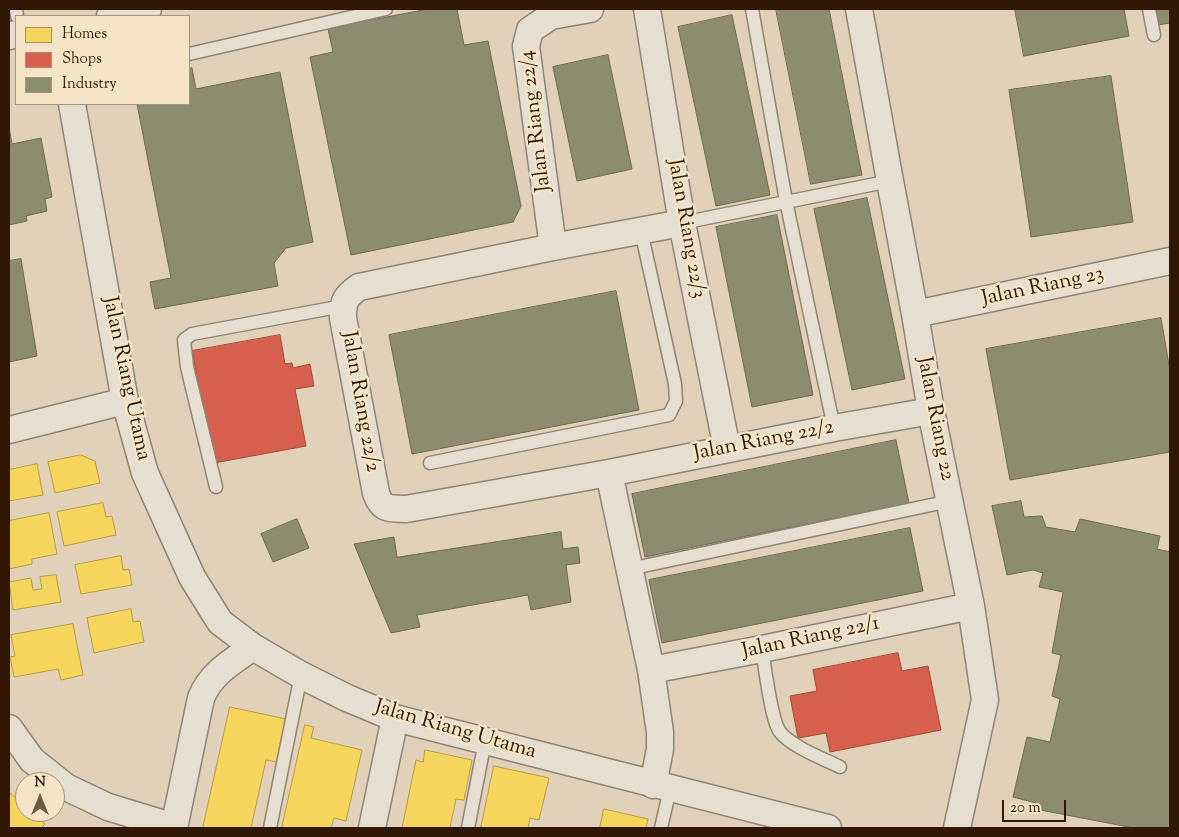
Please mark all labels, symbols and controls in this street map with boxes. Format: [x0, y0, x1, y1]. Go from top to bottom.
legend [15, 15, 190, 105]
text: Homes [62, 24, 107, 45]
text: Shops [62, 49, 102, 70]
street label: Jalan Riang 22/4 [516, 49, 558, 193]
text: Industry [62, 74, 117, 95]
street label: Jalan Riang 22/3 [660, 157, 710, 301]
street label: Jalan Riang 23 [980, 263, 1106, 313]
street label: Jalan Riang Utama [95, 295, 155, 463]
street label: Jalan Riang 22/2 [334, 330, 384, 474]
street label: Jalan Riang 22 [910, 355, 958, 483]
street label: Jalan Riang 22/2 [692, 416, 836, 468]
street label: Jalan Riang 22/1 [740, 612, 882, 666]
street label: Jalan Riang Utama [371, 696, 539, 766]
north arrow [15, 772, 65, 822]
text: N [34, 773, 46, 793]
scale bar [1004, 790, 1068, 822]
text: 20 m [1010, 798, 1041, 819]

